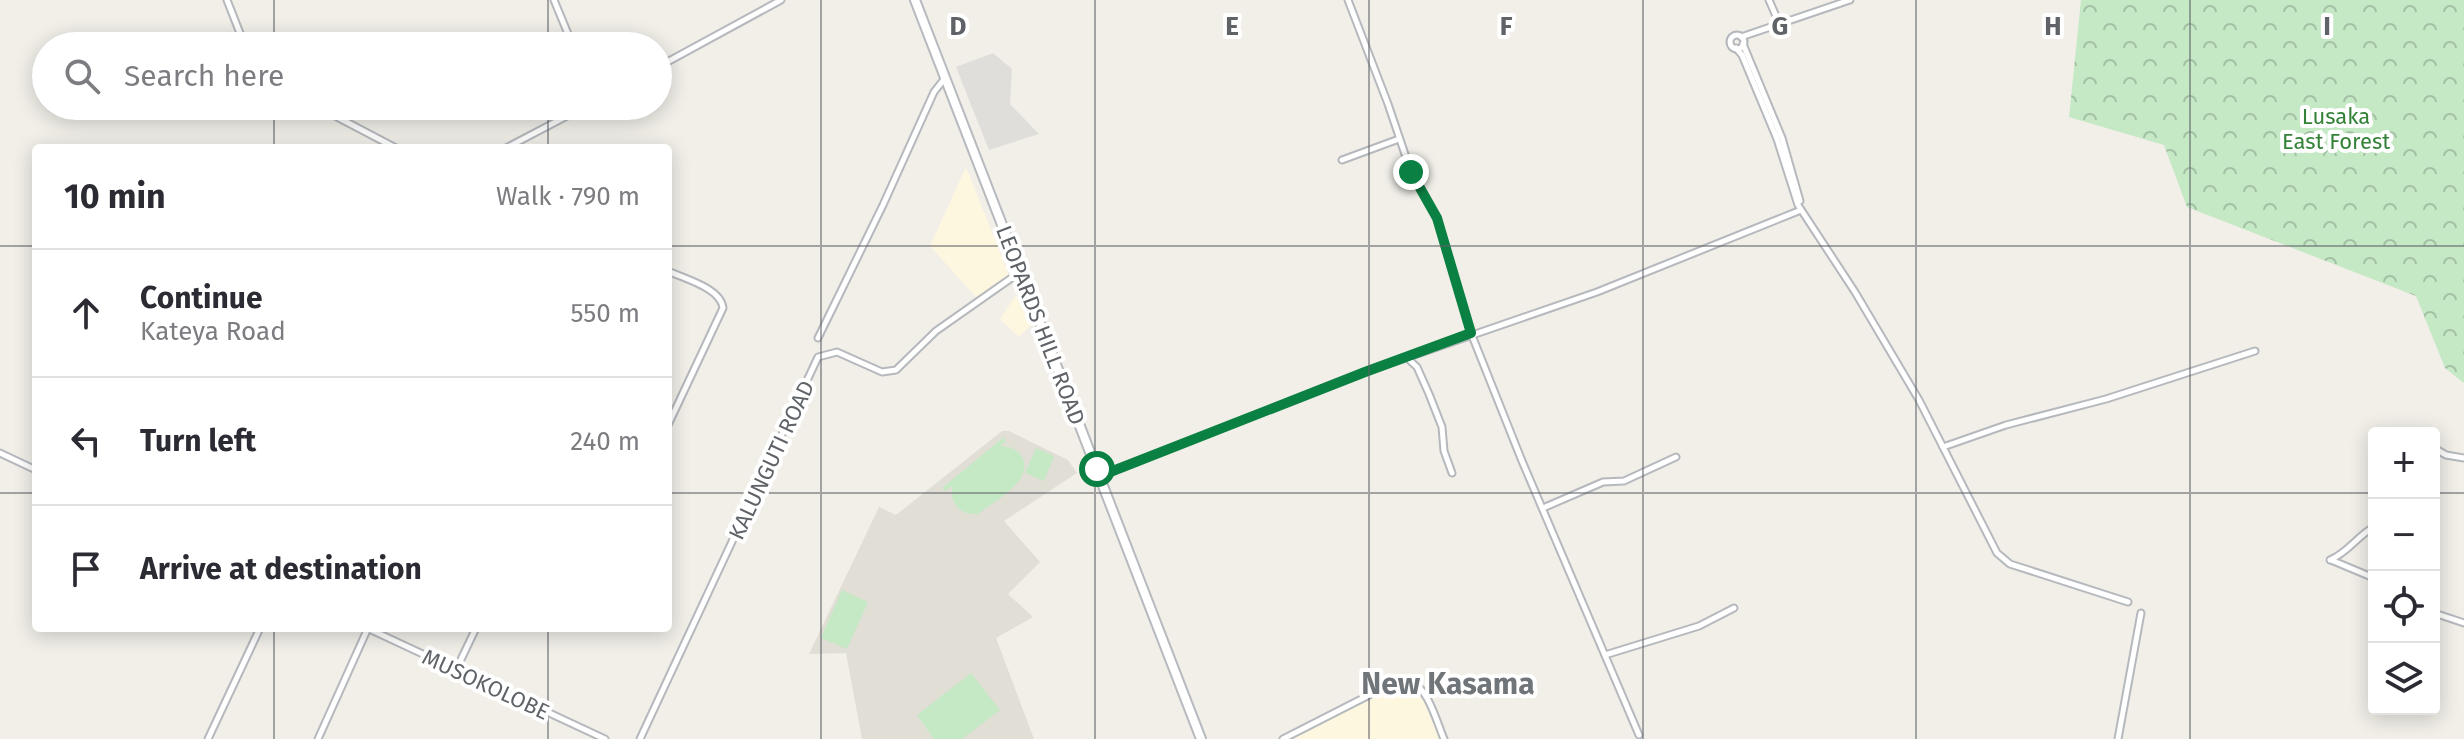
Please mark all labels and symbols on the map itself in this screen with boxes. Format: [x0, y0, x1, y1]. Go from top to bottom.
text: D [950, 11, 967, 42]
text: E [1225, 11, 1239, 42]
text: F [1500, 11, 1513, 42]
text: G [1772, 11, 1788, 42]
text: H [2044, 11, 2062, 42]
text: I [2323, 11, 2331, 42]
park label: Lusaka East Forest [2282, 103, 2390, 155]
route end [1393, 154, 1429, 190]
street label: LEOPARDS HILL ROAD [990, 222, 1091, 429]
street label: KALUNGUTI ROAD [723, 376, 820, 544]
route start [1079, 451, 1115, 487]
street label: MUSOKOLOBE [418, 643, 554, 726]
district label: New Kasama [1361, 666, 1535, 702]

